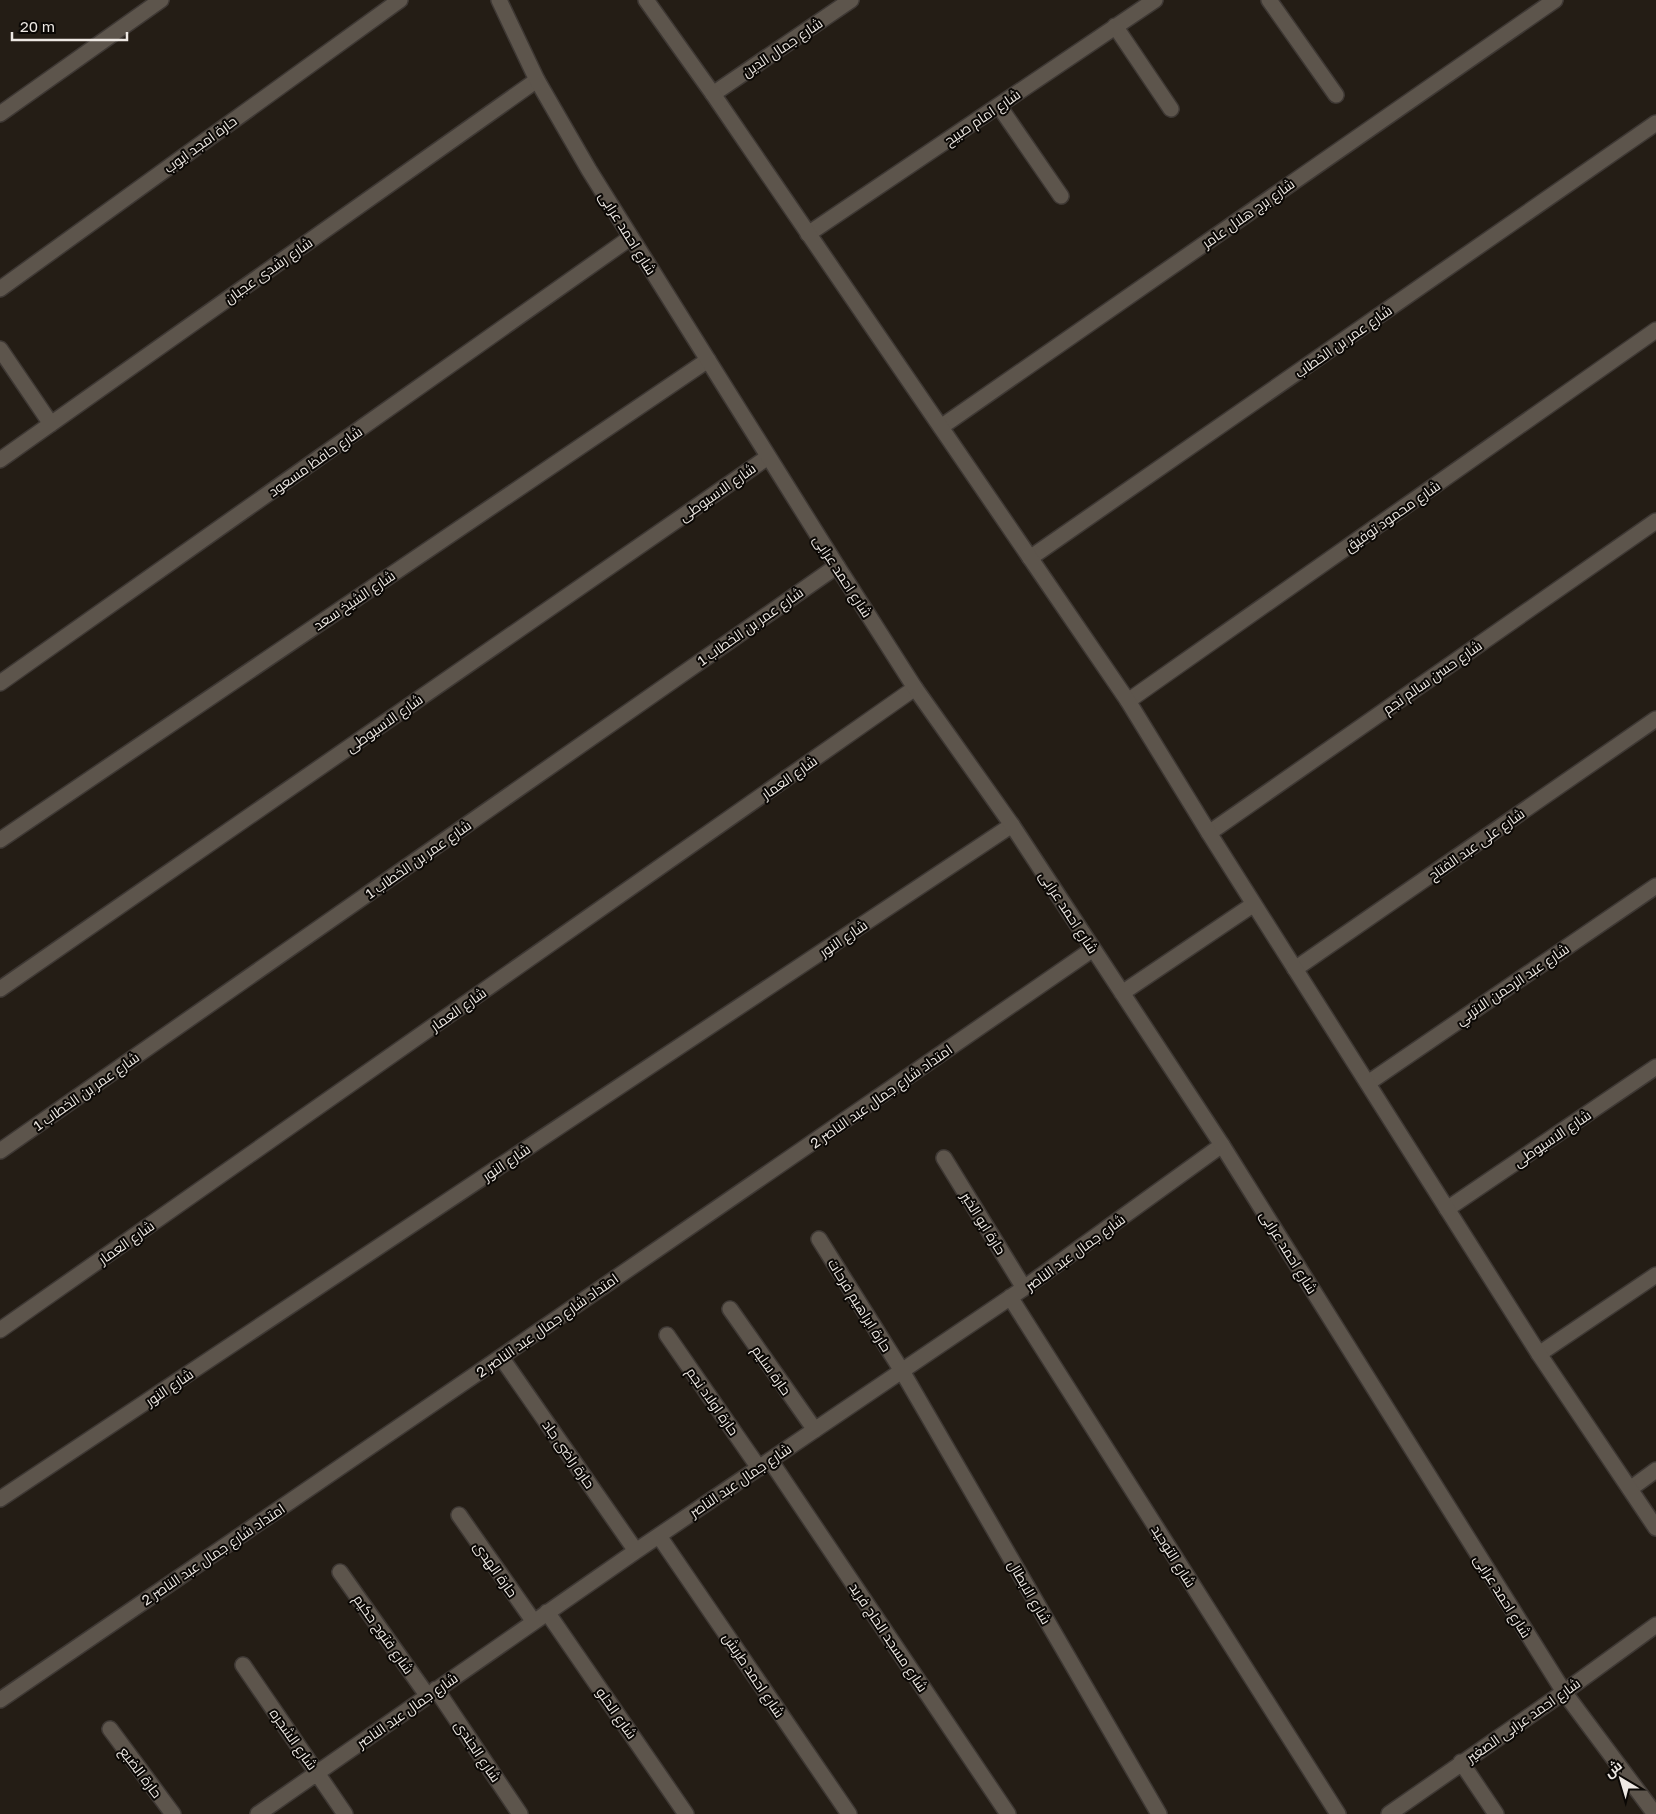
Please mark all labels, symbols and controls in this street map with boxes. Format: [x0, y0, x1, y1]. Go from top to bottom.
scale bar [12, 10, 128, 42]
street label: شارع جمال الدين [739, 14, 826, 81]
text: 20 m [20, 17, 55, 35]
street label: شارع امام صبيح [941, 85, 1024, 150]
street label: حارة امجد ايوب [160, 112, 240, 176]
street label: شارع برج هلال عامر [1198, 175, 1298, 253]
street label: شارع احمد عرابى [595, 188, 660, 278]
street label: شارع رشدى عجبان [221, 233, 316, 308]
street label: شارع عمر بن الخطاب [1291, 301, 1395, 382]
street label: شارع حافظ مسعود [265, 422, 366, 500]
street label: شارع الاسيوطى [675, 459, 759, 526]
street label: شارع محمود توفيق [1341, 477, 1444, 556]
street label: شارع احمد عرابى [809, 532, 876, 621]
street label: شارع الشيخ سعد [310, 566, 399, 634]
street label: شارع عمر بن الخطاب 1 [694, 583, 807, 670]
street label: شارع حسن سالم نجم [1379, 636, 1486, 719]
street label: شارع الاسيوطى [342, 690, 426, 757]
street label: شارع العمار [757, 752, 821, 804]
street label: شارع على عبد الفتاح [1425, 804, 1528, 884]
street label: شارع عمر بن الخطاب 1 [362, 816, 475, 903]
street label: شارع احمد عرابى [1035, 868, 1102, 957]
street label: شارع النور [815, 916, 871, 962]
street label: شارع عبد الرحمن الاتربي [1452, 940, 1574, 1032]
street label: شارع العمار [426, 984, 490, 1036]
street label: امتداد شارع جمال عبد الناصر 2 [807, 1040, 956, 1152]
street label: شارع عمر بن الخطاب 1 [30, 1048, 143, 1135]
street label: شارع الاسيوطى [1510, 1106, 1595, 1171]
street label: شارع النور [478, 1140, 534, 1186]
street label: حارة ابو الخير [958, 1188, 1010, 1257]
street label: شارع احمد عرابى [1256, 1207, 1321, 1297]
street label: شارع جمال عبد الناصر [1021, 1210, 1129, 1295]
street label: شارع العمار [94, 1217, 158, 1269]
street label: حارة ابراهيم فرحات [823, 1255, 895, 1356]
street label: امتداد شارع جمال عبد الناصر 2 [473, 1269, 622, 1381]
street label: حارة سليم [747, 1342, 795, 1399]
street label: حارة اولاد نجم [682, 1364, 743, 1440]
street label: شارع النور [141, 1365, 197, 1411]
street label: حارة راضى جاد [539, 1417, 599, 1491]
street label: شارع جمال عبد الناصر [685, 1440, 795, 1522]
street label: امتداد شارع جمال عبد الناصر 2 [138, 1500, 288, 1609]
street label: شارع التوحيد [1147, 1522, 1200, 1591]
street label: حارة الهدى [471, 1538, 521, 1600]
street label: شارع احمد عرابى [1470, 1551, 1535, 1641]
street label: شارع الابطال [1004, 1557, 1055, 1628]
street label: شارع مسجد الحاج فريد [845, 1579, 932, 1695]
street label: شارع فتوح حكيم [349, 1591, 418, 1678]
street label: شارع احمد طربش [719, 1629, 789, 1721]
street label: شارع جمال عبد الناصر [352, 1669, 461, 1753]
street label: شارع احمد عرابى الصغير [1462, 1674, 1584, 1767]
street label: شارع الحلو [592, 1684, 641, 1743]
street label: شارع الشجره [266, 1705, 321, 1774]
street label: شارع الجندى [450, 1717, 505, 1786]
street label: حارة الضبع [115, 1743, 166, 1802]
north arrow [1596, 1754, 1646, 1804]
text: ش [1600, 1756, 1626, 1781]

